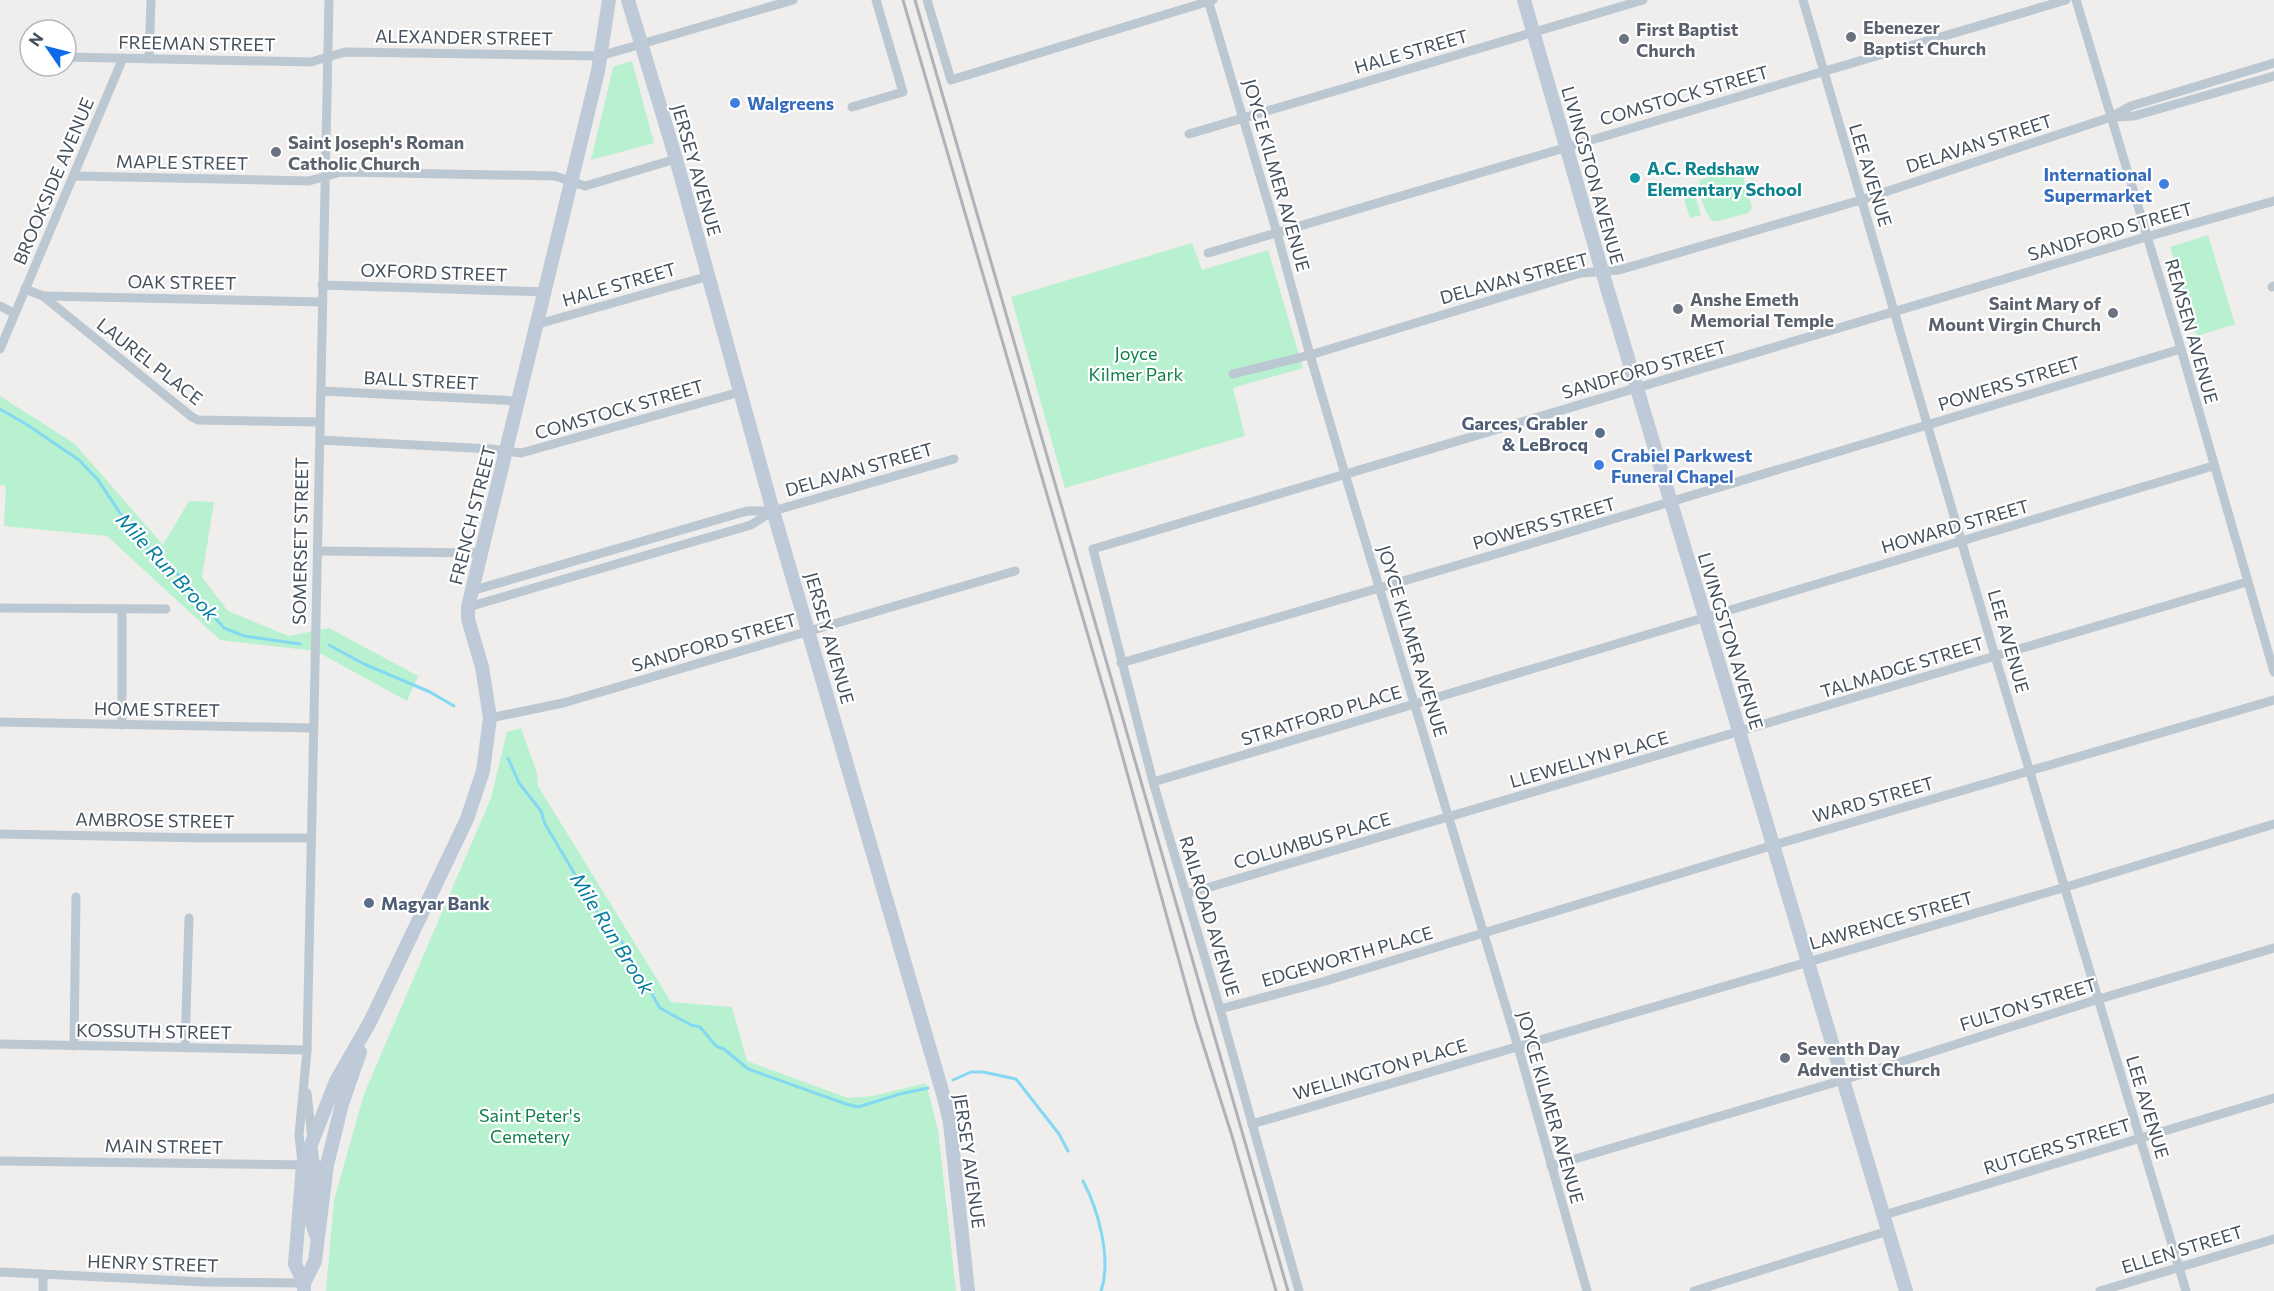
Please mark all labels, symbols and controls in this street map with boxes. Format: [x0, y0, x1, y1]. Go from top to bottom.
place label: Ebenezer Baptist Church [1863, 16, 1986, 59]
north arrow [18, 18, 78, 78]
place label: First Baptist Church [1636, 18, 1739, 61]
street label: ALEXANDER STREET [375, 24, 553, 50]
street label: HALE STREET [1352, 24, 1470, 78]
text: N [24, 29, 47, 49]
marker: Ebenezer Baptist Church [1844, 30, 1858, 44]
street label: FREEMAN STREET [118, 31, 276, 55]
marker: First Baptist Church [1617, 32, 1631, 46]
street label: COMSTOCK STREET [1597, 60, 1771, 130]
street label: JOYCE KILMER AVENUE [1239, 76, 1315, 274]
street label: LIVINGSTON AVENUE [1557, 83, 1629, 267]
place label: Walgreens [747, 92, 834, 114]
street label: BROOKSIDE AVENUE [8, 94, 98, 268]
marker: Walgreens [728, 96, 742, 110]
street label: JERSEY AVENUE [668, 102, 726, 238]
street label: DELAVAN STREET [1903, 109, 2055, 177]
street label: LEE AVENUE [1845, 121, 1897, 229]
place label: Saint Joseph's Roman Catholic Church [288, 131, 464, 174]
marker: Saint Joseph's Roman Catholic Church [269, 145, 283, 159]
street label: MAPLE STREET [116, 150, 248, 174]
place label: A.C. Redshaw Elementary School [1647, 157, 1802, 200]
place label: International Supermarket [2043, 163, 2152, 206]
marker: A.C. Redshaw Elementary School [1628, 171, 1642, 185]
marker: International Supermarket [2157, 177, 2171, 191]
street label: SANDFORD STREET [2025, 197, 2195, 265]
street label: DELAVAN STREET [1437, 248, 1591, 308]
street label: REMSEN AVENUE [2161, 256, 2223, 406]
street label: HALE STREET [560, 257, 678, 311]
street label: OXFORD STREET [360, 258, 508, 286]
street label: OAK STREET [127, 270, 237, 294]
place label: Anshe Emeth Memorial Temple [1690, 288, 1834, 331]
place label: Saint Mary of Mount Virgin Church [1928, 292, 2102, 335]
marker: Anshe Emeth Memorial Temple [1671, 302, 1685, 316]
marker: Saint Mary of Mount Virgin Church [2106, 306, 2120, 320]
street label: LAUREL PLACE [93, 313, 207, 409]
street label: SANDFORD STREET [1559, 335, 1729, 403]
park label: Joyce Kilmer Park [1089, 342, 1184, 385]
street label: POWERS STREET [1935, 351, 2083, 415]
street label: BALL STREET [363, 366, 479, 394]
street label: COMSTOCK STREET [532, 374, 706, 444]
place label: Garces, Grabler & LeBrocq [1461, 412, 1589, 455]
marker: Garces, Grabler & LeBrocq [1593, 426, 1607, 440]
street label: DELAVAN STREET [783, 437, 935, 501]
street label: FRENCH STREET [444, 443, 500, 587]
place label: Crabiel Parkwest Funeral Chapel [1611, 444, 1753, 487]
street label: SOMERSET STREET [288, 457, 312, 625]
marker: Crabiel Parkwest Funeral Chapel [1592, 458, 1606, 472]
street label: POWERS STREET [1470, 492, 1618, 554]
street label: HOWARD STREET [1878, 494, 2032, 558]
water label: Mile Run Brook [112, 507, 225, 626]
street label: JOYCE KILMER AVENUE [1373, 543, 1453, 739]
street label: LIVINGSTON AVENUE [1694, 550, 1768, 732]
street label: JERSEY AVENUE [801, 570, 859, 706]
street label: LEE AVENUE [1984, 587, 2034, 695]
street label: SANDFORD STREET [629, 608, 799, 676]
street label: TALMADGE STREET [1818, 632, 1986, 702]
street label: STRATFORD PLACE [1238, 680, 1404, 750]
street label: HOME STREET [94, 697, 220, 721]
street label: LLEWELLYN PLACE [1507, 726, 1671, 792]
street label: WARD STREET [1810, 771, 1936, 827]
street label: COLUMBUS PLACE [1231, 807, 1393, 873]
street label: AMBROSE STREET [75, 808, 235, 832]
street label: RAILROAD AVENUE [1175, 833, 1245, 999]
water label: Mile Run Brook [566, 868, 661, 999]
street label: LAWRENCE STREET [1807, 886, 1975, 954]
place label: Magyar Bank [381, 892, 490, 914]
marker: Magyar Bank [362, 896, 376, 910]
street label: EDGEWORTH PLACE [1259, 921, 1435, 991]
street label: FULTON STREET [1957, 973, 2099, 1035]
street label: JOYCE KILMER AVENUE [1513, 1008, 1589, 1206]
street label: KOSSUTH STREET [76, 1019, 232, 1043]
street label: WELLINGTON PLACE [1290, 1034, 1470, 1104]
place label: Seventh Day Adventist Church [1797, 1037, 1941, 1080]
marker: Seventh Day Adventist Church [1778, 1051, 1792, 1065]
street label: LEE AVENUE [2122, 1053, 2174, 1161]
street label: JERSEY AVENUE [950, 1092, 990, 1230]
park label: Saint Peter's Cemetery [479, 1104, 581, 1147]
street label: RUTGERS STREET [1981, 1113, 2133, 1179]
street label: MAIN STREET [105, 1134, 223, 1158]
street label: ELLEN STREET [2119, 1220, 2245, 1278]
street label: HENRY STREET [87, 1250, 219, 1276]

